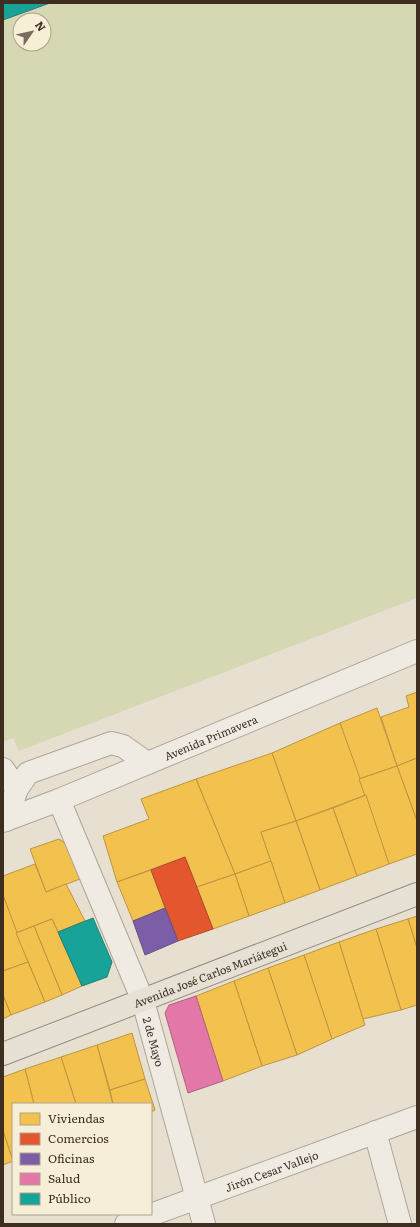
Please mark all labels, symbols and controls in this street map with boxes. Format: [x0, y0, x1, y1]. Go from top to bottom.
north arrow [12, 12, 52, 52]
text: N [32, 18, 50, 34]
street label: Avenida Primavera [162, 710, 260, 763]
street label: Avenida José Carlos Mariátegui [131, 937, 289, 1011]
street label: 2 de Mayo [140, 1015, 169, 1068]
legend [12, 1103, 152, 1215]
text: Viviendas [48, 1109, 105, 1127]
text: Comercios [48, 1129, 109, 1147]
street label: Jirón Cesar Vallejo [223, 1146, 320, 1195]
text: Oficinas [48, 1149, 95, 1167]
text: Salud [48, 1169, 81, 1187]
text: Público [48, 1189, 91, 1207]

